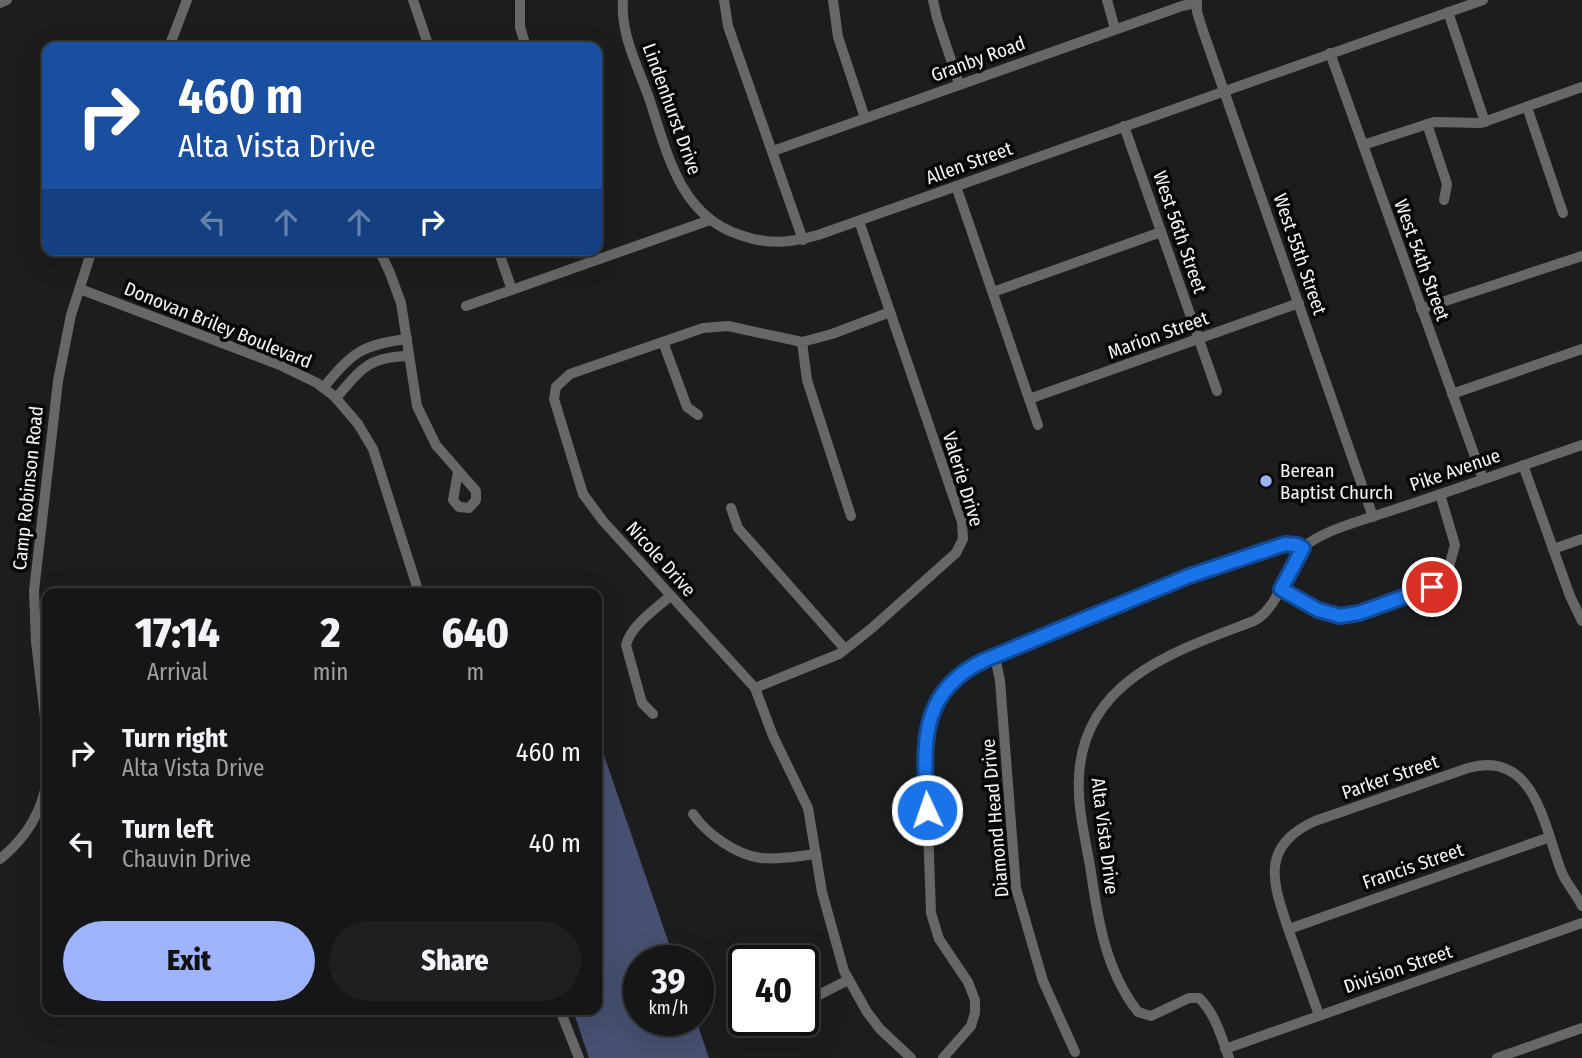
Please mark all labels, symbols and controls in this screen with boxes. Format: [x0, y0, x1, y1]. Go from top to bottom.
street label: Granby Road [928, 31, 1028, 87]
street label: Lindenhurst Drive [638, 40, 706, 178]
text: 460 m [178, 67, 303, 126]
icon: right [63, 70, 154, 161]
text: Alta Vista Drive [178, 127, 376, 165]
street label: Allen Street [923, 136, 1016, 189]
street label: West 56th Street [1148, 168, 1212, 297]
street label: West 55th Street [1268, 190, 1332, 318]
street label: West 54th Street [1389, 196, 1455, 325]
icon: left [194, 203, 232, 241]
icon: ahead [267, 203, 305, 241]
icon: ahead [340, 203, 378, 241]
icon: right [413, 203, 451, 241]
street label: Donovan Briley Boulevard [121, 277, 315, 373]
street label: Marion Street [1105, 306, 1212, 364]
street label: Camp Robinson Road [8, 405, 48, 571]
street label: Valerie Drive [938, 429, 988, 529]
street label: Pike Avenue [1407, 444, 1503, 496]
place label: Berean Baptist Church [1280, 459, 1393, 504]
marker: Berean Baptist Church [1258, 473, 1274, 489]
street label: Nicole Drive [621, 517, 701, 601]
pin [1402, 557, 1462, 617]
icon: arrive [1413, 568, 1451, 606]
text: 17:14 [135, 608, 220, 658]
text: 2 [321, 608, 341, 658]
text: 640 [441, 608, 509, 658]
text: Arrival [147, 658, 208, 686]
text: min [313, 658, 348, 686]
text: m [466, 658, 484, 686]
text: Turn right [122, 723, 228, 754]
icon: right [63, 734, 101, 772]
text: 460 m [516, 737, 581, 768]
street label: Diamond Head Drive [977, 738, 1013, 898]
street label: Parker Street [1339, 749, 1442, 804]
text: Alta Vista Drive [122, 754, 264, 782]
position arrow [890, 773, 964, 847]
street label: Alta Vista Drive [1086, 776, 1124, 896]
text: Turn left [122, 814, 214, 845]
icon: left [63, 825, 101, 863]
text: 40 m [529, 828, 581, 859]
street label: Francis Street [1359, 838, 1467, 894]
text: Chauvin Drive [122, 845, 251, 873]
button: Exit [63, 921, 315, 1001]
button: Share [329, 921, 581, 1001]
street label: Division Street [1341, 939, 1456, 998]
speed limit sign: 40 [728, 945, 819, 1036]
text: 39 [651, 960, 686, 1002]
text: km/h [648, 997, 689, 1019]

